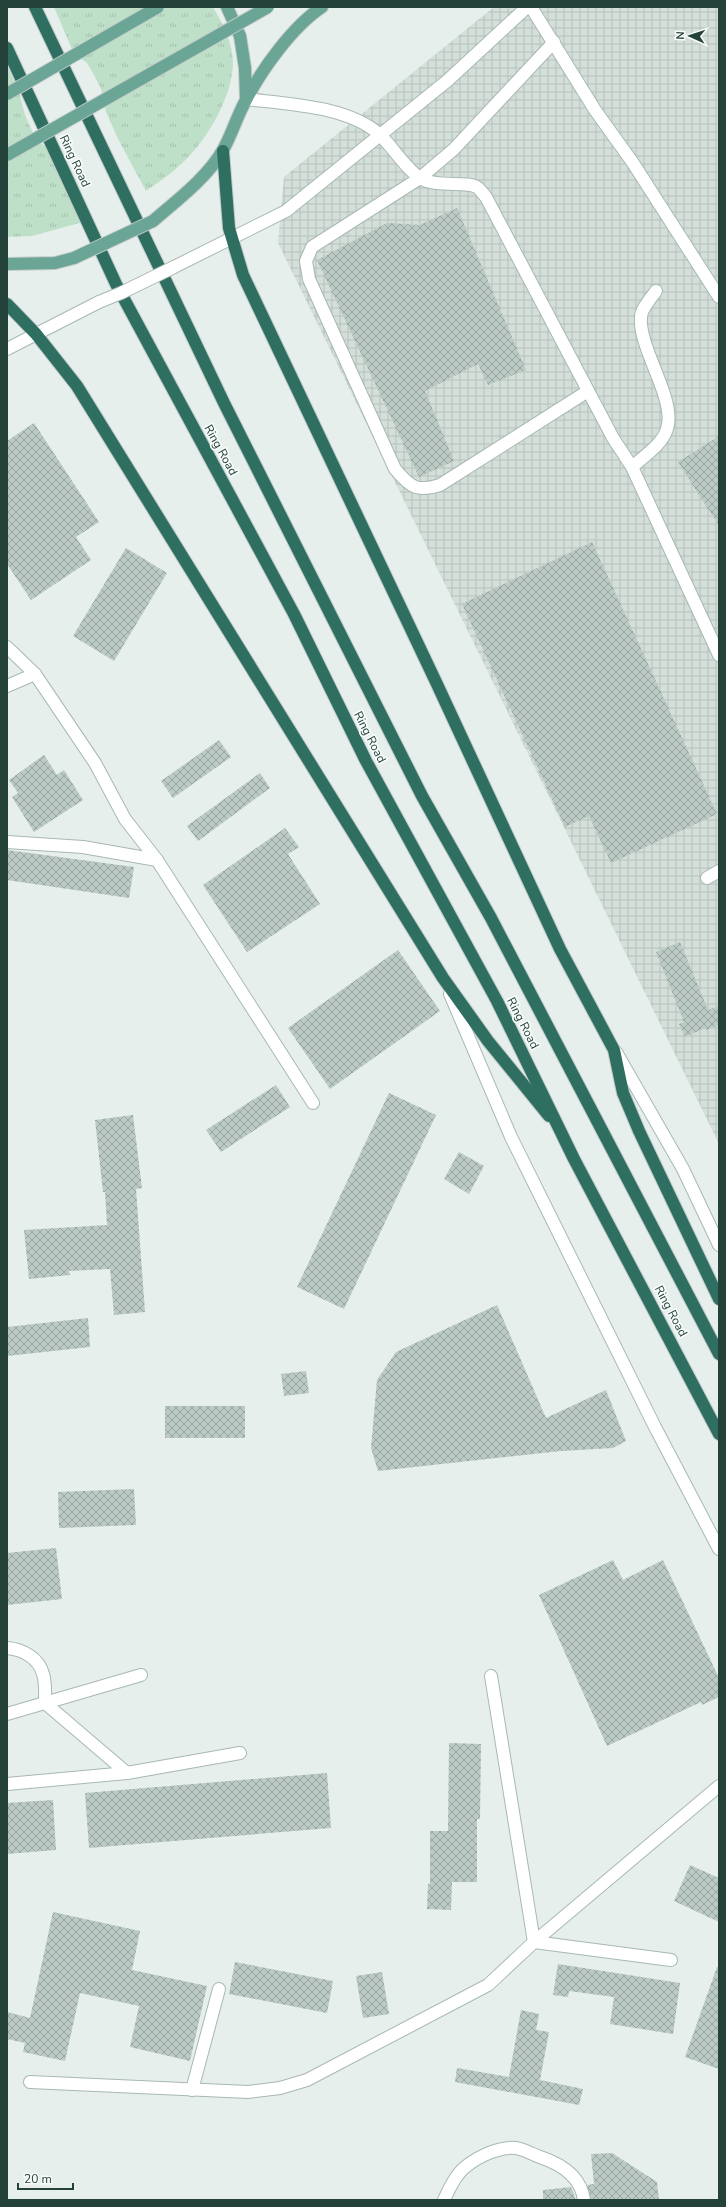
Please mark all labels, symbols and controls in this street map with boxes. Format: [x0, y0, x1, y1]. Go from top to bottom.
north arrow [670, 16, 710, 56]
text: N [673, 31, 688, 40]
street label: Ring Road [56, 132, 94, 190]
street label: Ring Road [201, 422, 241, 478]
street label: Ring Road [350, 709, 390, 765]
street label: Ring Road [503, 995, 543, 1051]
street label: Ring Road [651, 1283, 691, 1339]
scale bar [18, 2165, 73, 2191]
text: 20 m [24, 2171, 52, 2187]

